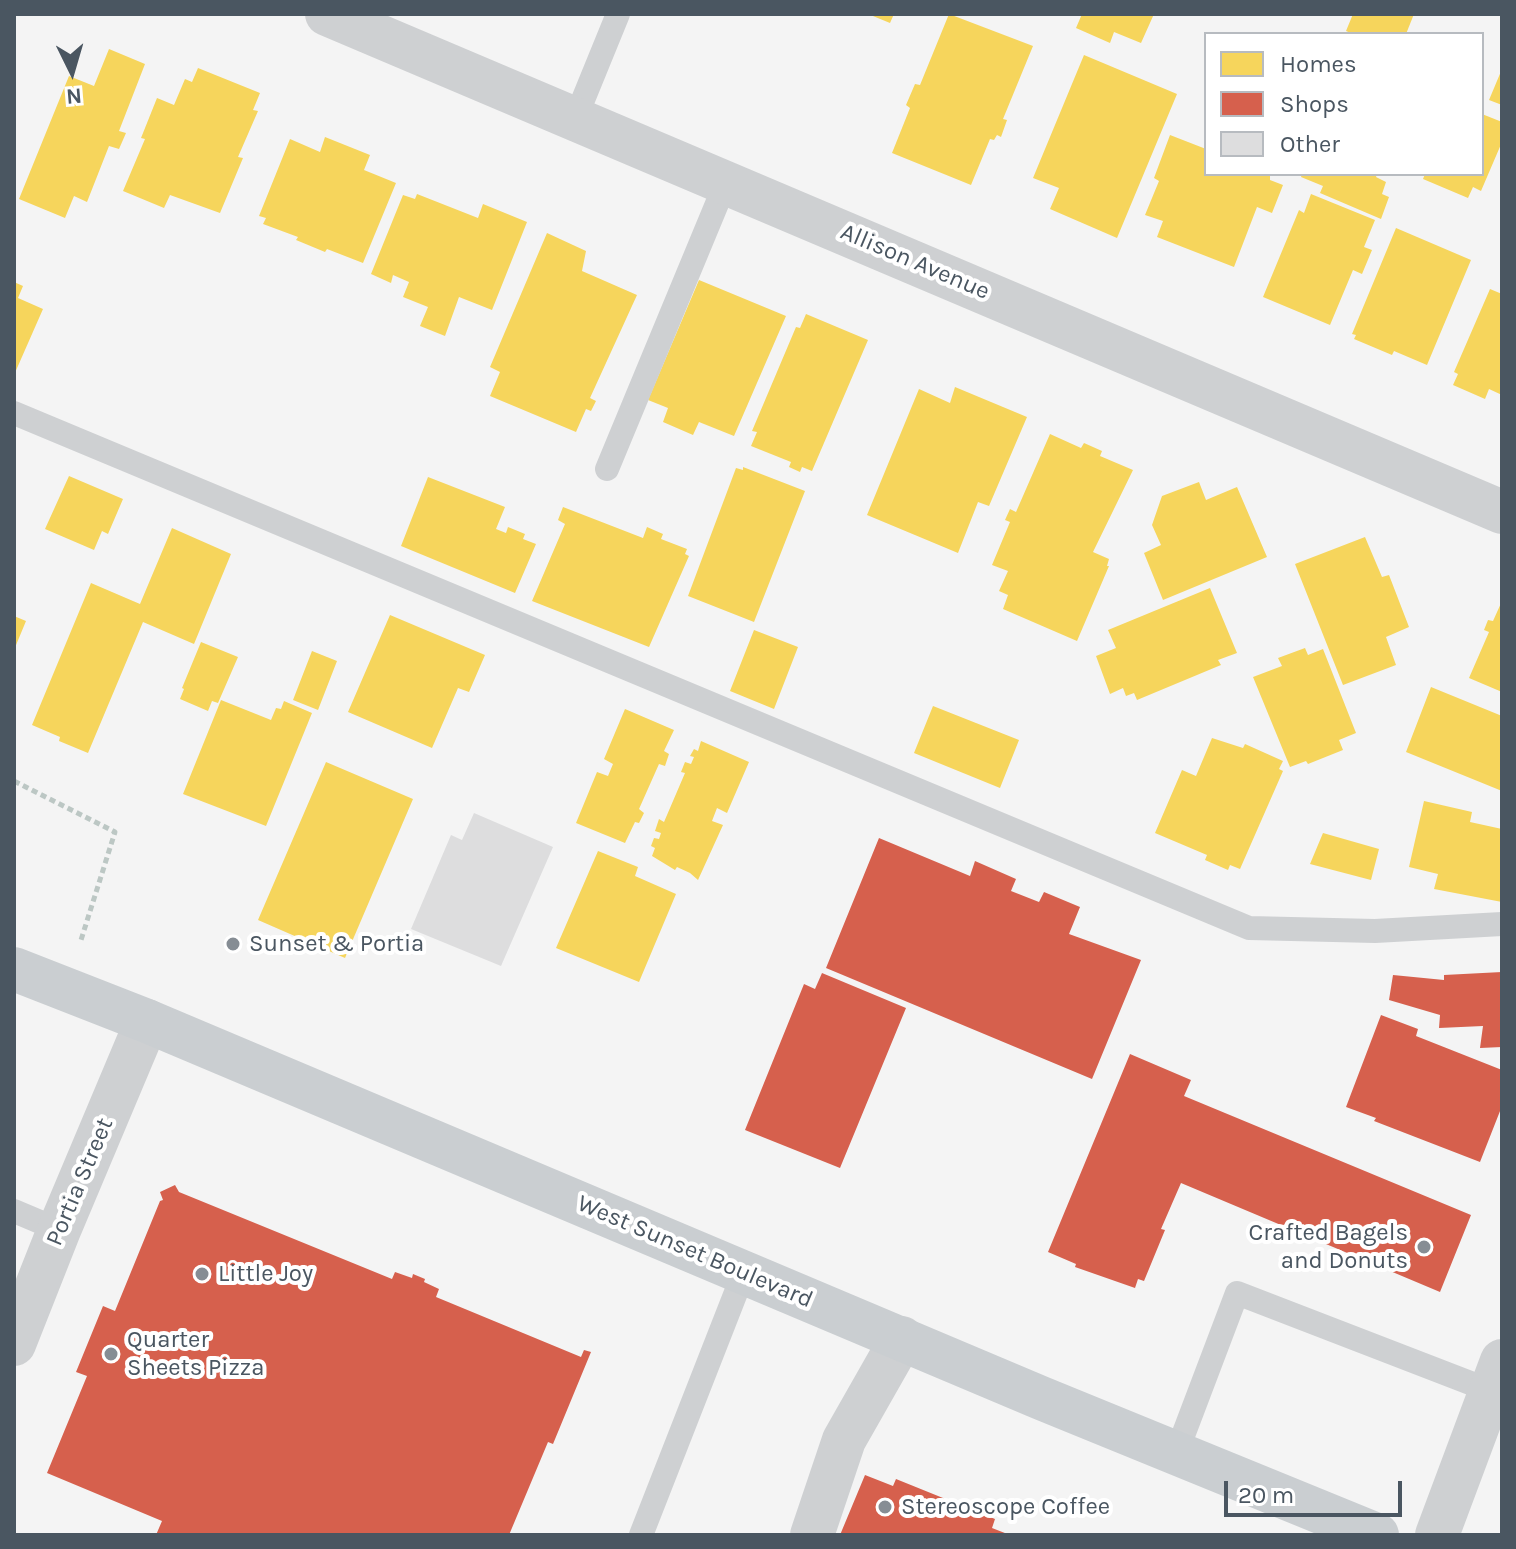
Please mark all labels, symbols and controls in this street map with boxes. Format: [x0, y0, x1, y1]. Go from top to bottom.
north arrow [32, 32, 112, 112]
legend [1204, 32, 1484, 176]
text: Homes [1280, 50, 1357, 78]
text: N [65, 82, 83, 110]
text: Shops [1280, 90, 1349, 118]
text: Other [1280, 130, 1340, 158]
street label: Allison Avenue [836, 218, 994, 306]
place label: Sunset & Portia [249, 930, 424, 958]
marker: Sunset & Portia [224, 935, 242, 953]
street label: Portia Street [40, 1114, 120, 1250]
street label: West Sunset Boulevard [573, 1189, 817, 1315]
place label: Crafted Bagels and Donuts [1249, 1219, 1408, 1275]
marker: Crafted Bagels and Donuts [1415, 1238, 1433, 1256]
place label: Little Joy [218, 1260, 313, 1288]
marker: Little Joy [193, 1265, 211, 1283]
place label: Quarter Sheets Pizza [127, 1326, 264, 1382]
marker: Quarter Sheets Pizza [102, 1345, 120, 1363]
scale bar [1228, 1465, 1406, 1515]
text: 20 m [1238, 1481, 1294, 1509]
place label: Stereoscope Coffee [901, 1493, 1110, 1521]
marker: Stereoscope Coffee [876, 1498, 894, 1516]

